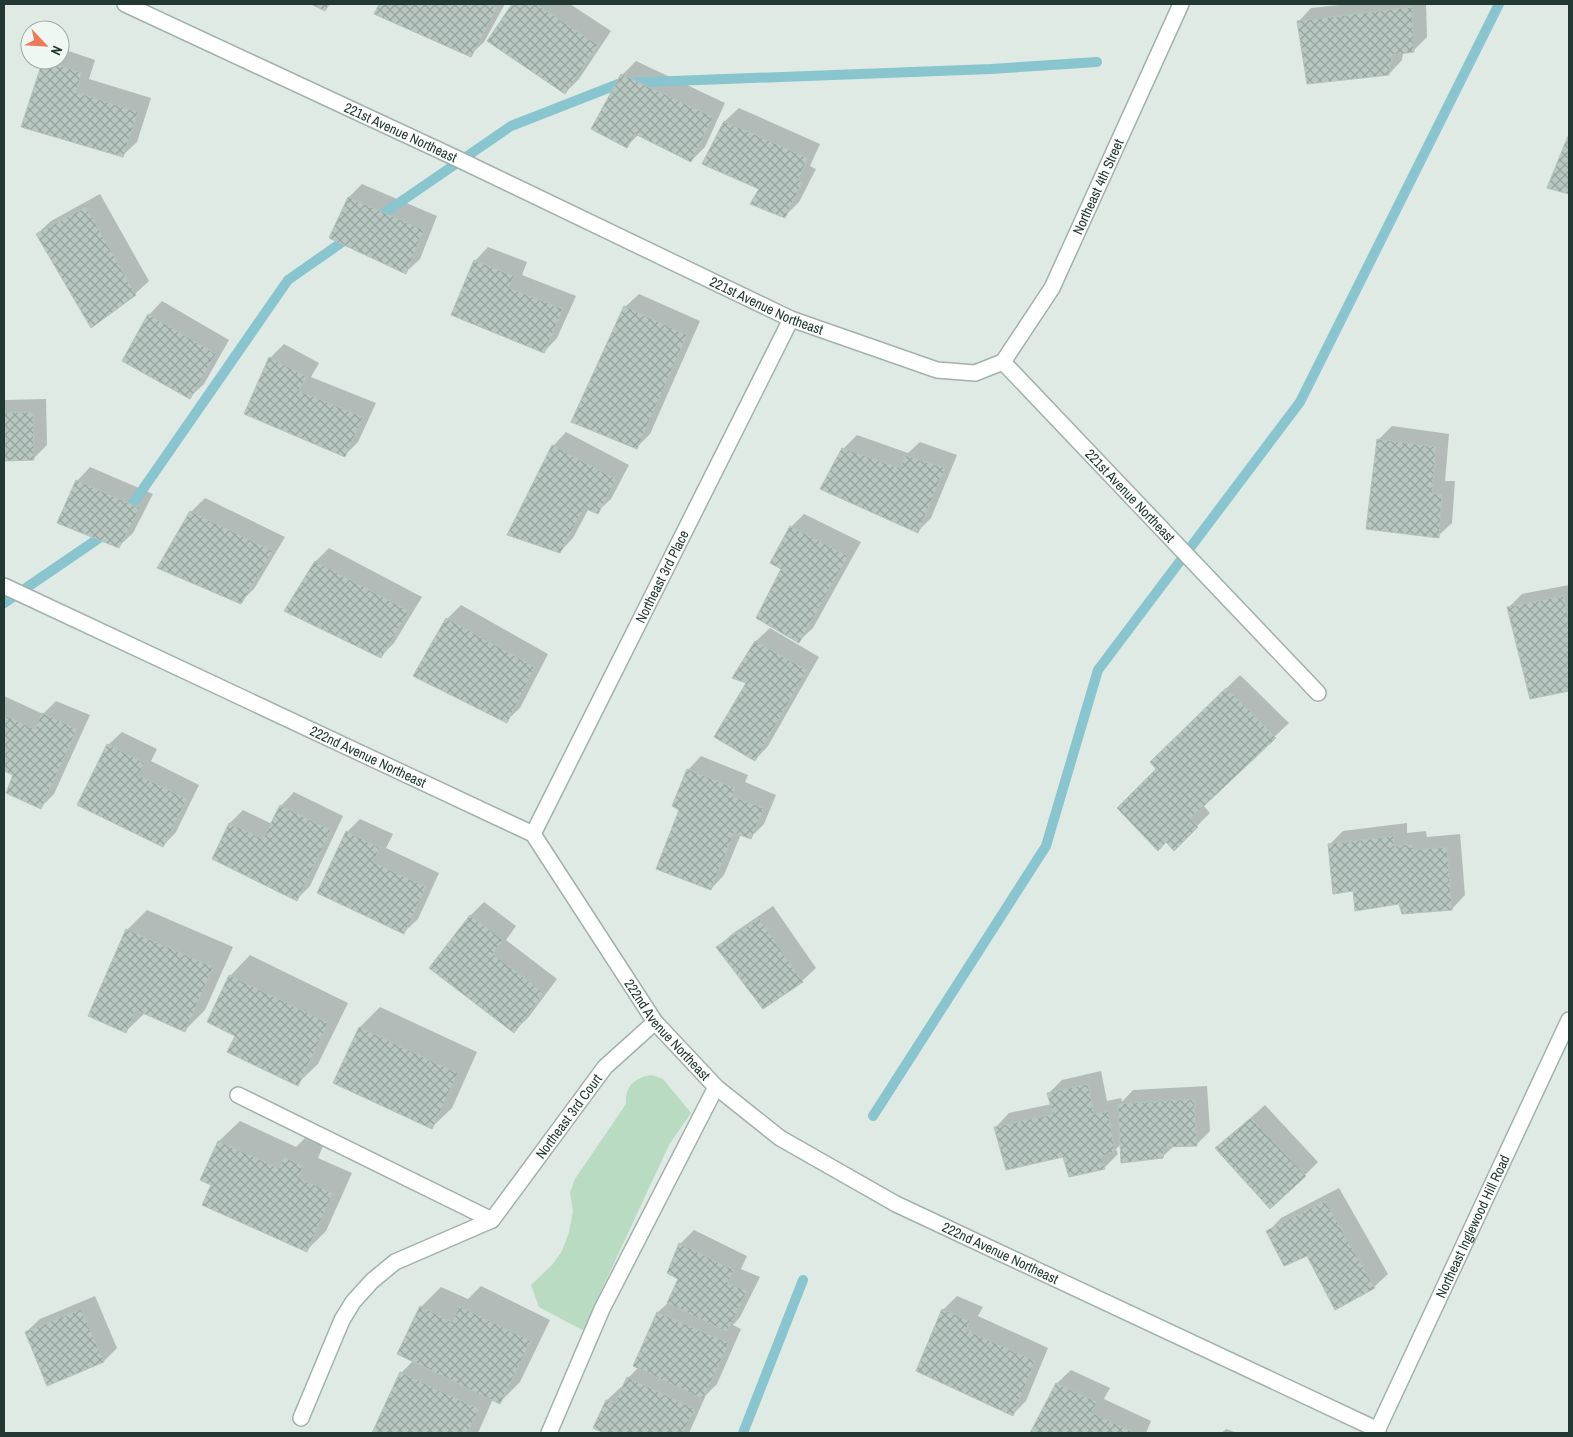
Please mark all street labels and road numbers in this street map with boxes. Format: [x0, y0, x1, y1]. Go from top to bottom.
street label: 221st Avenue Northeast [341, 98, 460, 166]
street label: Northeast 4th Street [1069, 136, 1127, 237]
street label: 221st Avenue Northeast [707, 272, 826, 339]
street label: 221st Avenue Northeast [1081, 445, 1179, 546]
street label: Northeast 3rd Place [631, 527, 693, 626]
street label: 222nd Avenue Northeast [307, 722, 429, 792]
street label: 222nd Avenue Northeast [620, 976, 714, 1084]
street label: Northeast 3rd Court [531, 1070, 606, 1162]
street label: Northeast Inglewood Hill Road [1431, 1152, 1514, 1301]
street label: 222nd Avenue Northeast [939, 1218, 1061, 1288]

